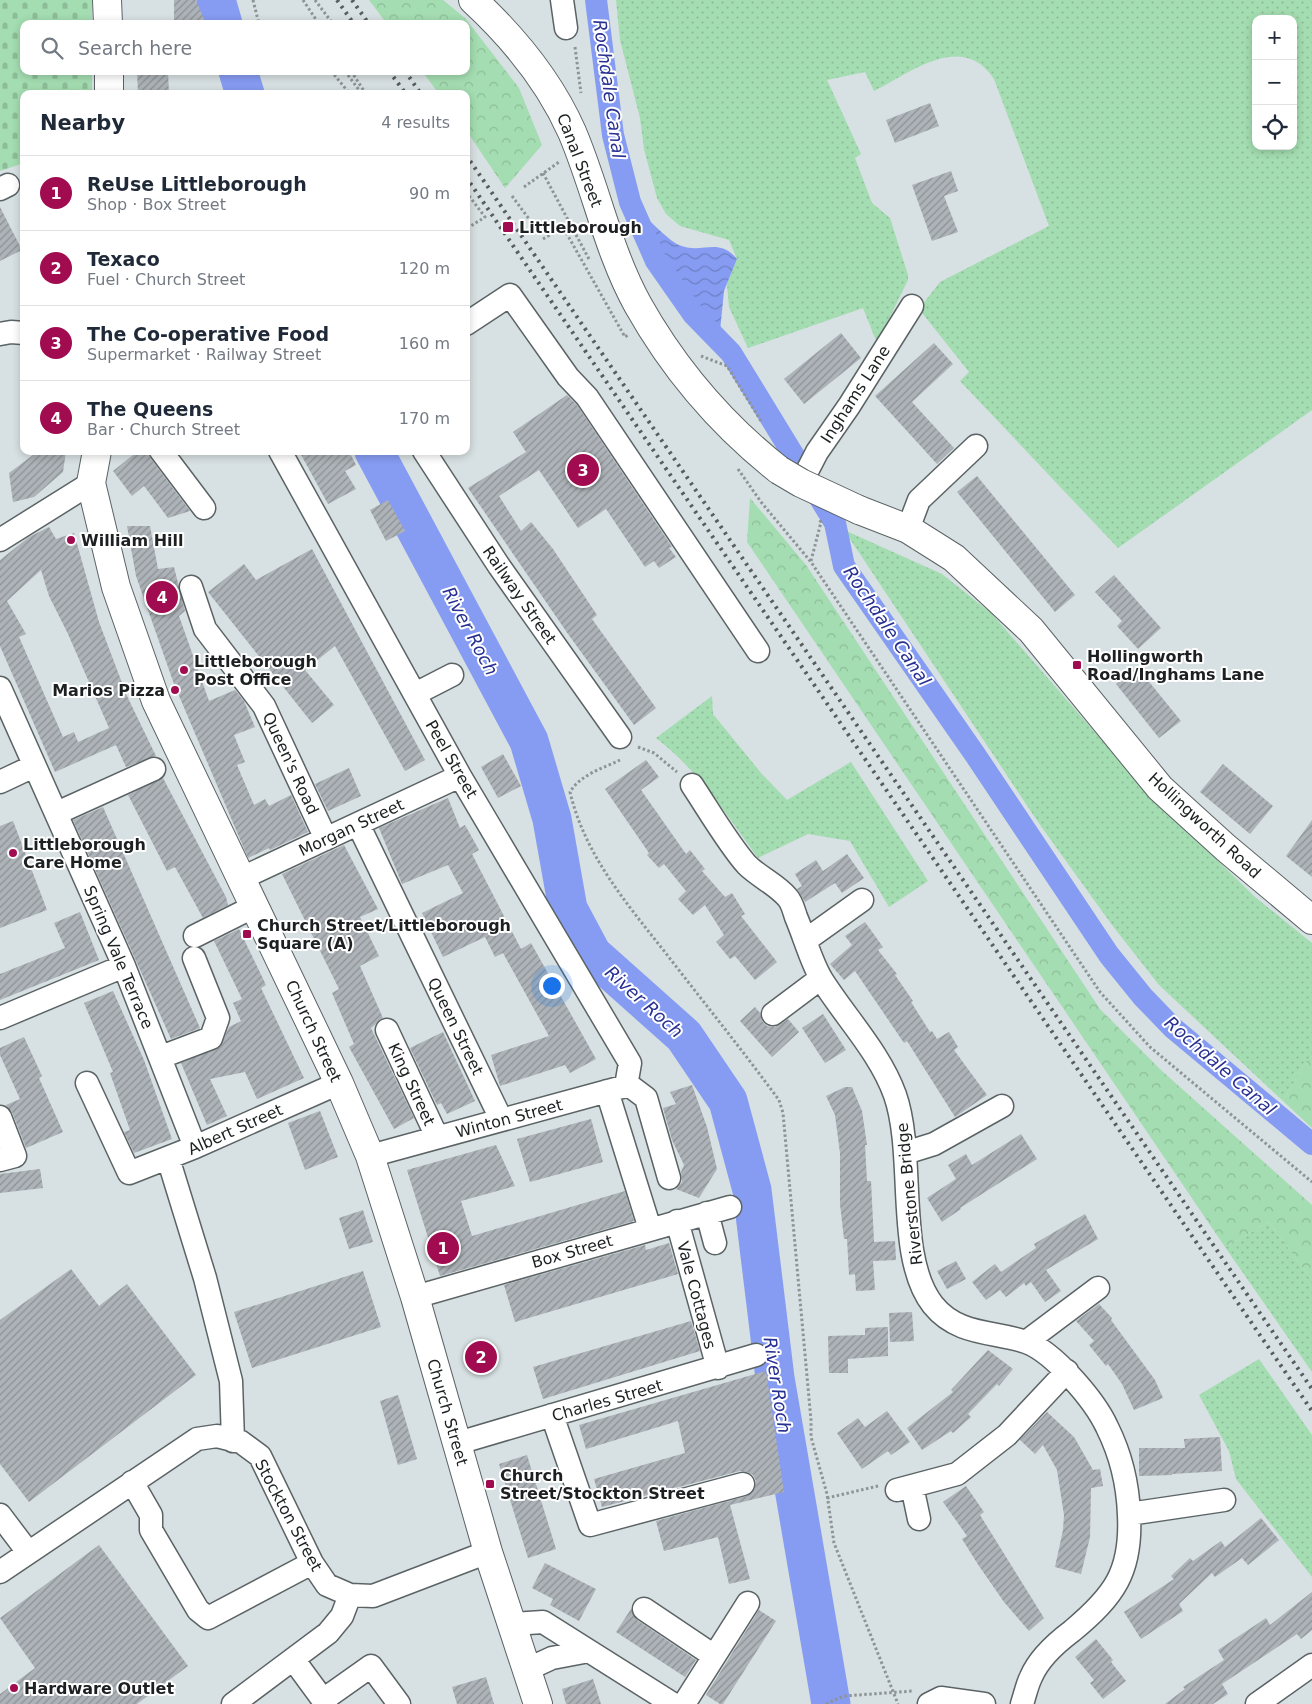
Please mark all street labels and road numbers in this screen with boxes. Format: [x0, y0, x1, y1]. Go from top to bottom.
street label: Canal Street [553, 111, 606, 210]
street label: Inghams Lane [817, 342, 894, 447]
street label: Railway Street [479, 543, 561, 648]
street label: Queen's Road [259, 709, 323, 817]
street label: Peel Street [422, 717, 482, 802]
street label: Hollingworth Road [1145, 768, 1265, 882]
street label: Morgan Street [296, 795, 407, 860]
street label: Spring Vale Terrace [80, 883, 157, 1032]
street label: Queen Street [424, 974, 487, 1078]
street label: Church Street [282, 977, 345, 1085]
street label: King Street [384, 1040, 439, 1129]
street label: Winton Street [454, 1095, 565, 1142]
street label: Albert Street [185, 1100, 286, 1159]
street label: Riverstone Bridge [893, 1122, 926, 1266]
street label: Box Street [529, 1231, 615, 1272]
street label: Vale Cottages [673, 1239, 720, 1351]
street label: Church Street [423, 1356, 472, 1468]
street label: Charles Street [550, 1376, 665, 1425]
street label: Stockton Street [251, 1456, 326, 1575]

